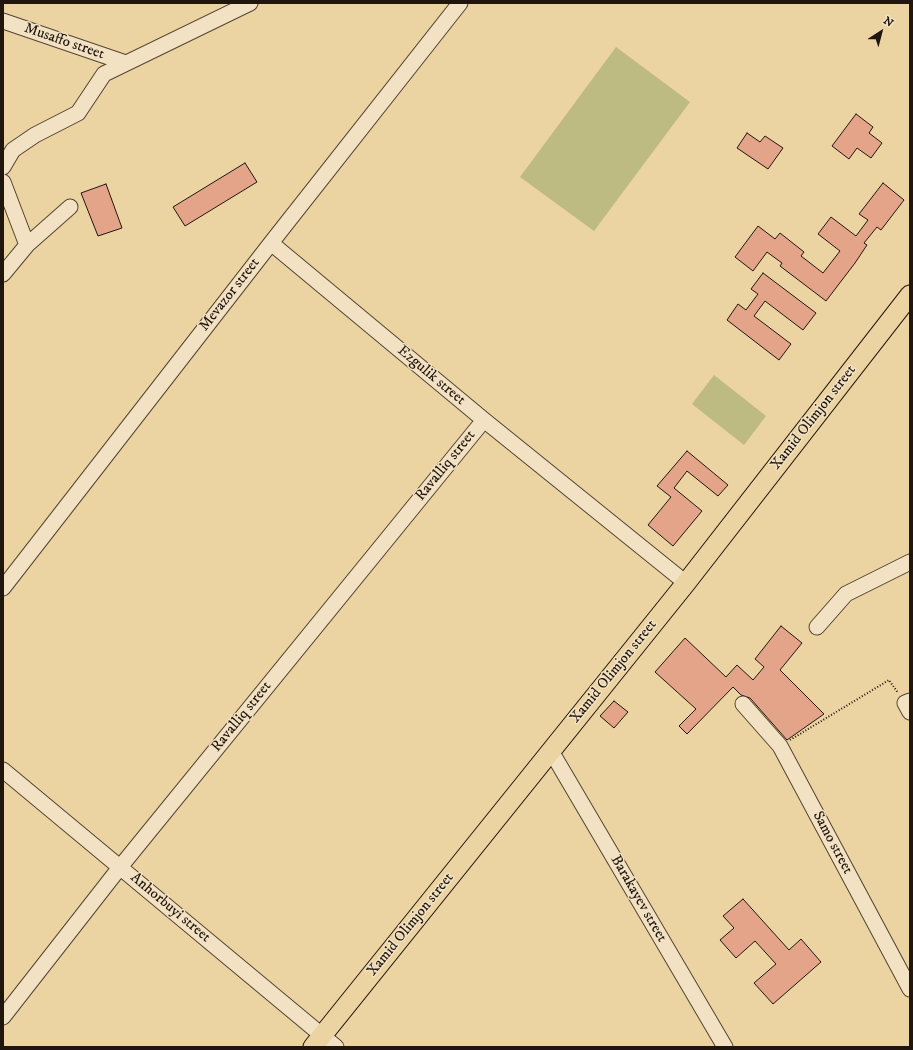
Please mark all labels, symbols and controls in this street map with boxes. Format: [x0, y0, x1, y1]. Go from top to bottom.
north arrow [861, 12, 901, 52]
text: N [880, 14, 896, 31]
street label: Musaffo street [22, 20, 106, 64]
street label: Mevazor street [196, 255, 264, 335]
street label: Ezgulik street [393, 342, 469, 410]
street label: Xamid Olimjon street [768, 362, 860, 474]
street label: Ravalliq street [412, 427, 480, 505]
street label: Xamid Olimjon street [567, 617, 661, 727]
street label: Ravalliq street [208, 678, 276, 756]
street label: Samo street [808, 808, 856, 878]
street label: Barakayev street [606, 852, 670, 946]
street label: Anhorbuyi street [126, 869, 214, 947]
street label: Xamid Olimjon street [364, 870, 458, 980]

